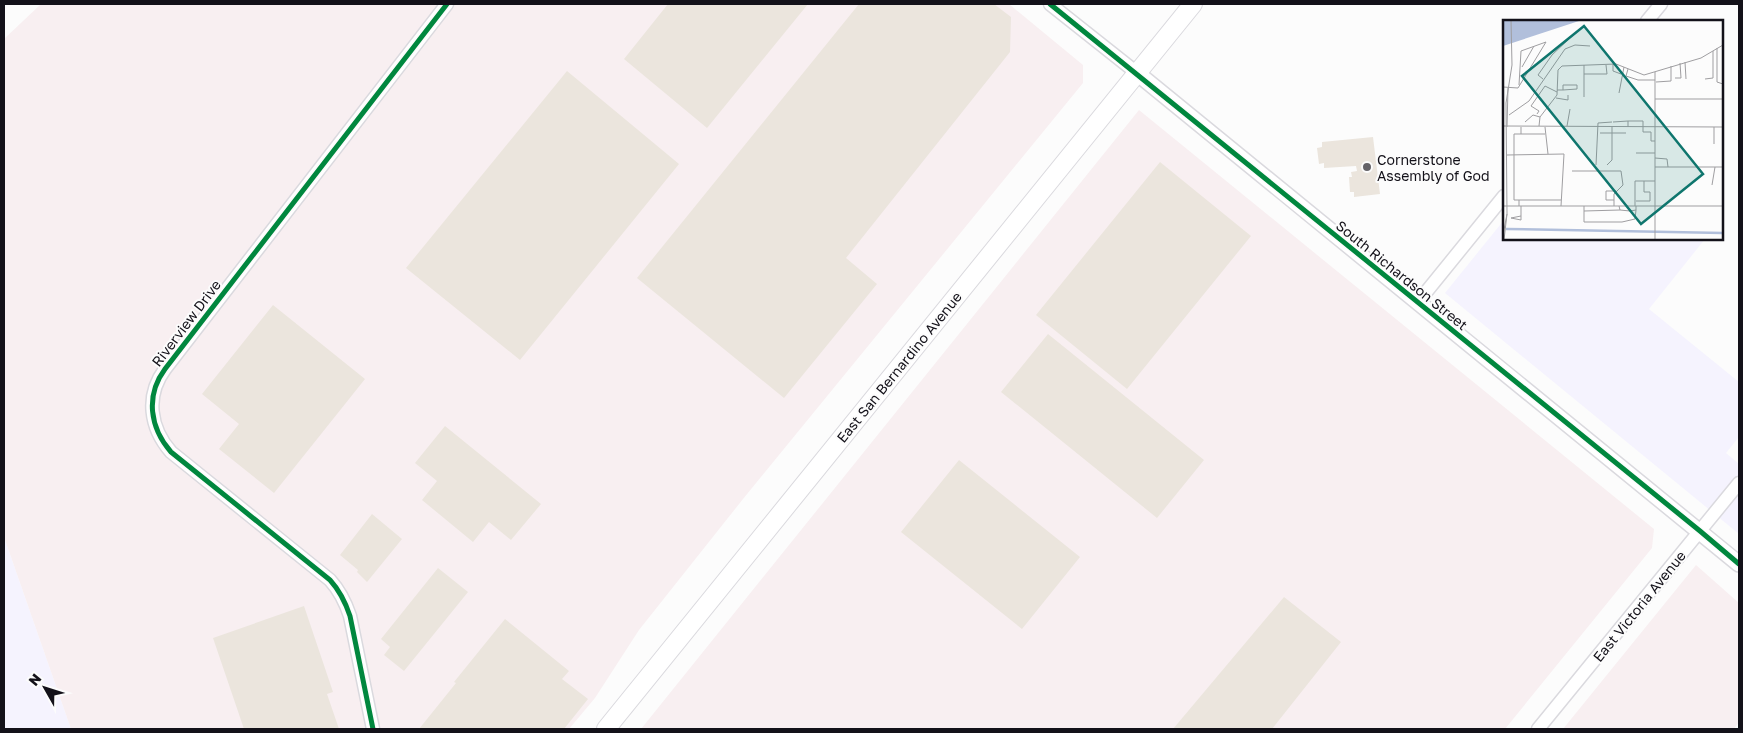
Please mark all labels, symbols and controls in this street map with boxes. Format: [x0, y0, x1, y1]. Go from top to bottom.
inset map [1503, 20, 1723, 240]
place label: Cornerstone Assembly of God [1377, 151, 1490, 184]
marker: Cornerstone Assembly of God [1361, 161, 1373, 173]
street label: South Richardson Street [1333, 217, 1471, 333]
street label: Riverview Drive [148, 276, 224, 370]
street label: East San Bernardino Avenue [833, 288, 965, 446]
street label: East Victoria Avenue [1589, 547, 1689, 665]
north arrow [20, 663, 70, 713]
text: N [25, 670, 44, 689]

